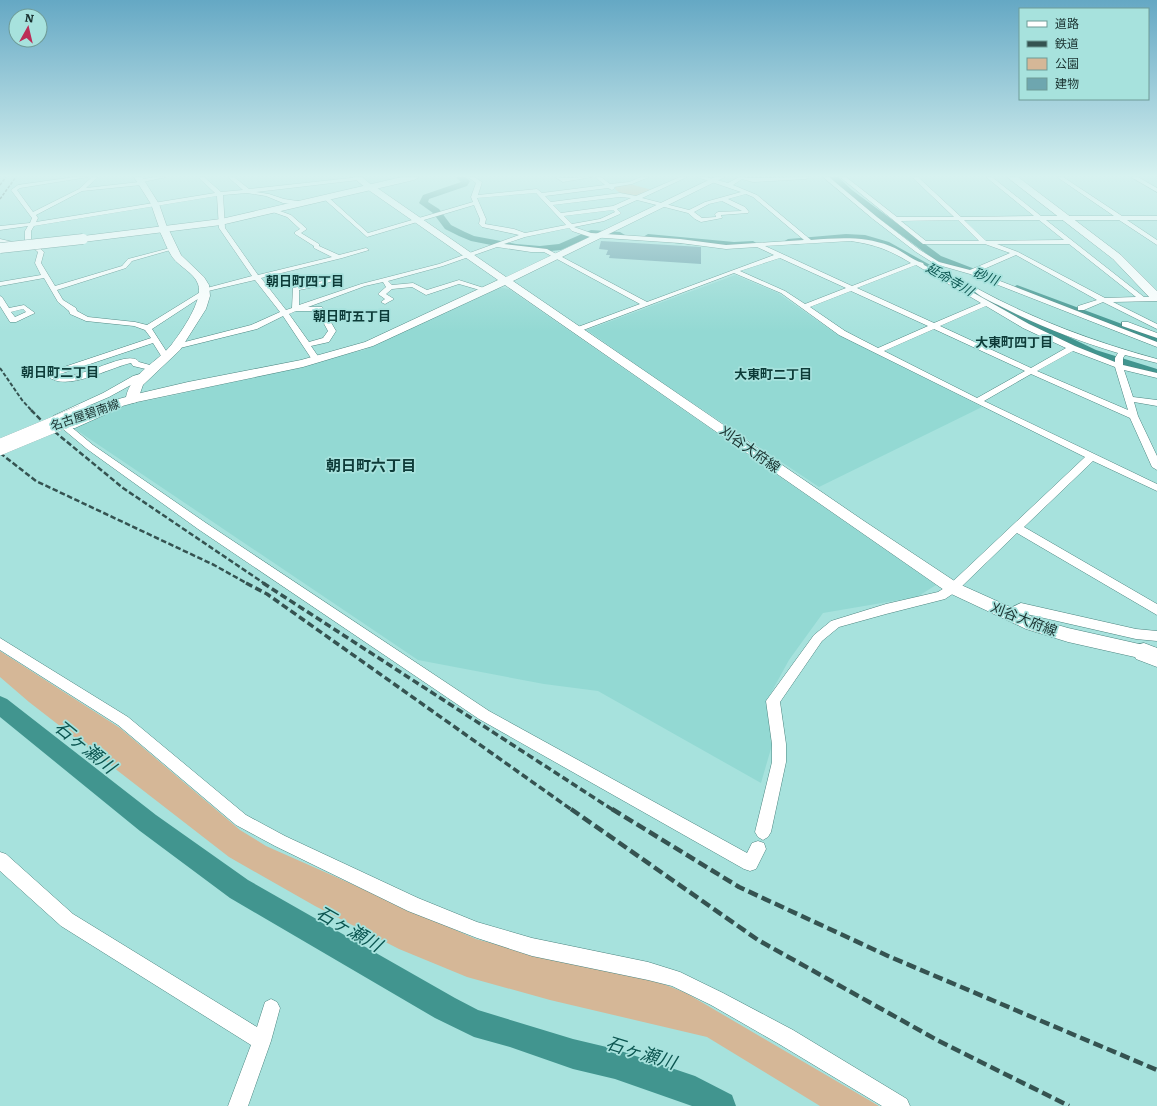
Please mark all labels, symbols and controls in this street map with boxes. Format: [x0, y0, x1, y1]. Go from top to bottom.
north arrow [8, 8, 48, 48]
legend [1019, 8, 1149, 100]
text: N [24, 9, 35, 26]
text: 道路 [1055, 14, 1079, 32]
text: 鉄道 [1055, 34, 1079, 52]
text: 公園 [1055, 54, 1079, 72]
text: 建物 [1055, 74, 1079, 92]
water label: 延命寺川 [923, 257, 979, 301]
water label: 砂川 [971, 262, 1004, 290]
district label: 朝日町四丁目 [266, 271, 344, 290]
district label: 朝日町五丁目 [313, 306, 391, 325]
district label: 大東町四丁目 [975, 332, 1053, 351]
district label: 朝日町二丁目 [21, 362, 99, 381]
district label: 大東町二丁目 [734, 364, 812, 383]
street label: 名古屋碧南線 [48, 394, 122, 434]
street label: 刈谷大府線 [716, 420, 785, 476]
district label: 朝日町六丁目 [326, 453, 416, 476]
street label: 刈谷大府線 [988, 596, 1061, 640]
water label: 石ヶ瀬川 [49, 713, 124, 780]
water label: 石ヶ瀬川 [312, 898, 389, 958]
water label: 石ヶ瀬川 [603, 1028, 682, 1076]

